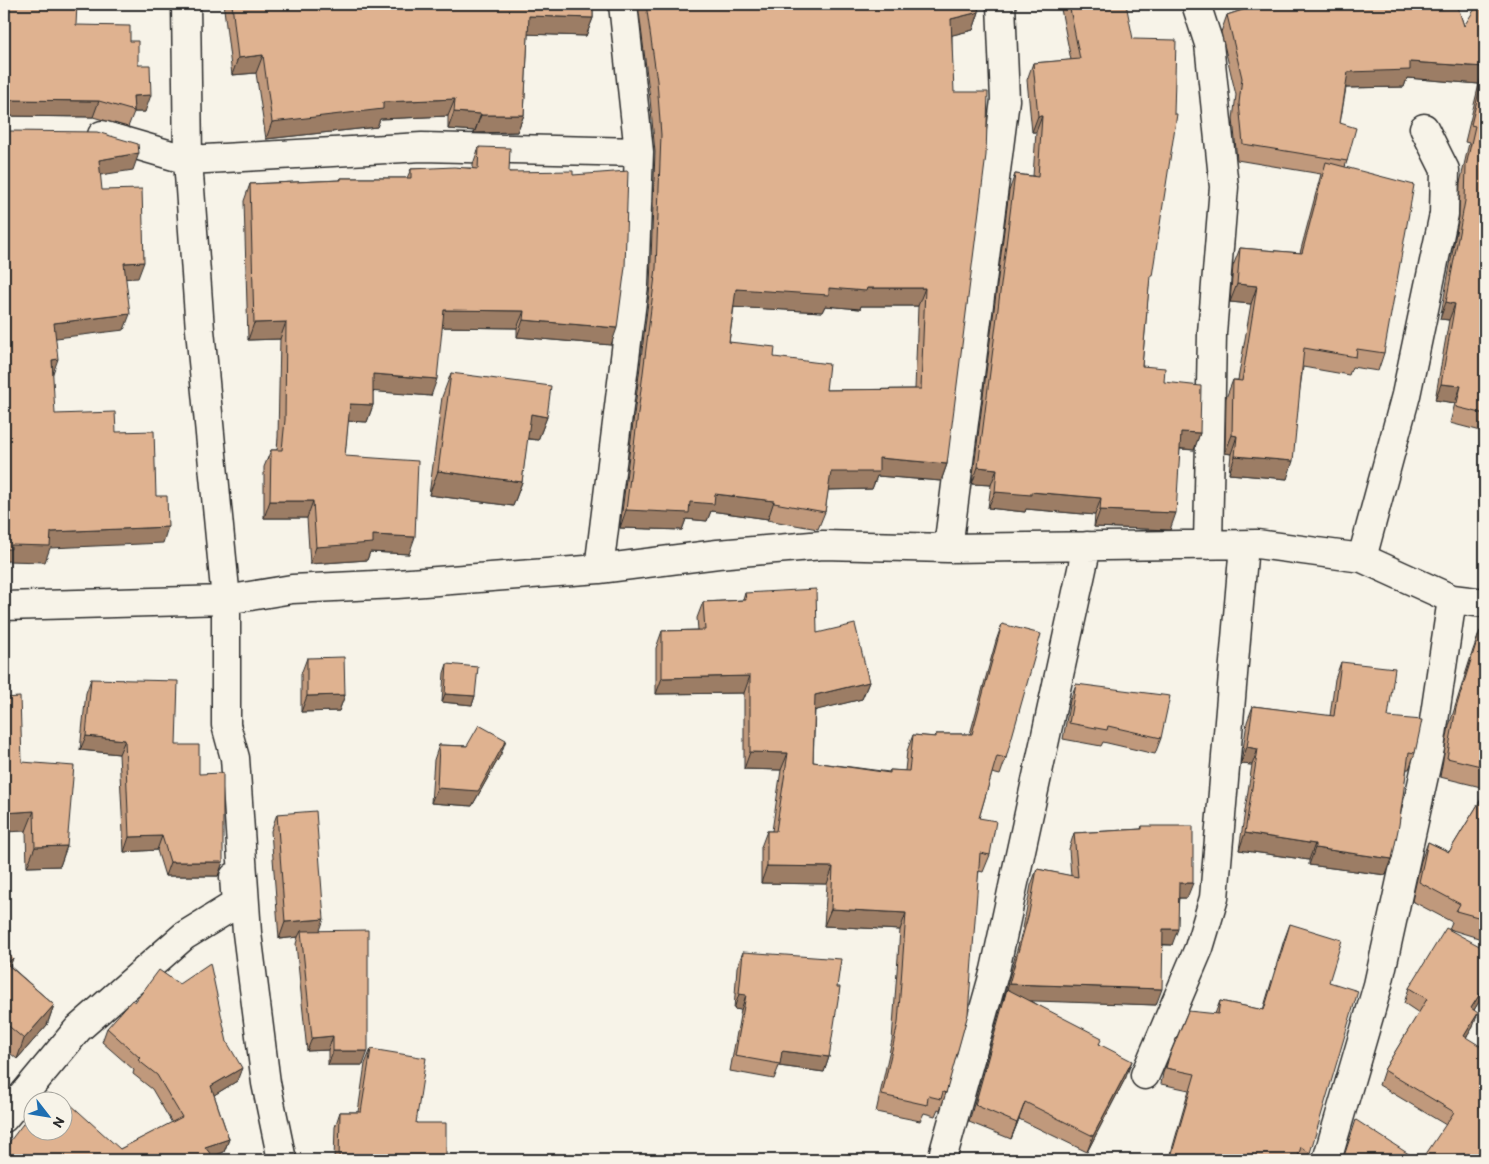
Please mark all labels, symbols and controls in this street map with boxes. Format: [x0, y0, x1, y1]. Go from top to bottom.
north arrow [22, 1092, 72, 1142]
text: N [49, 1114, 68, 1131]

